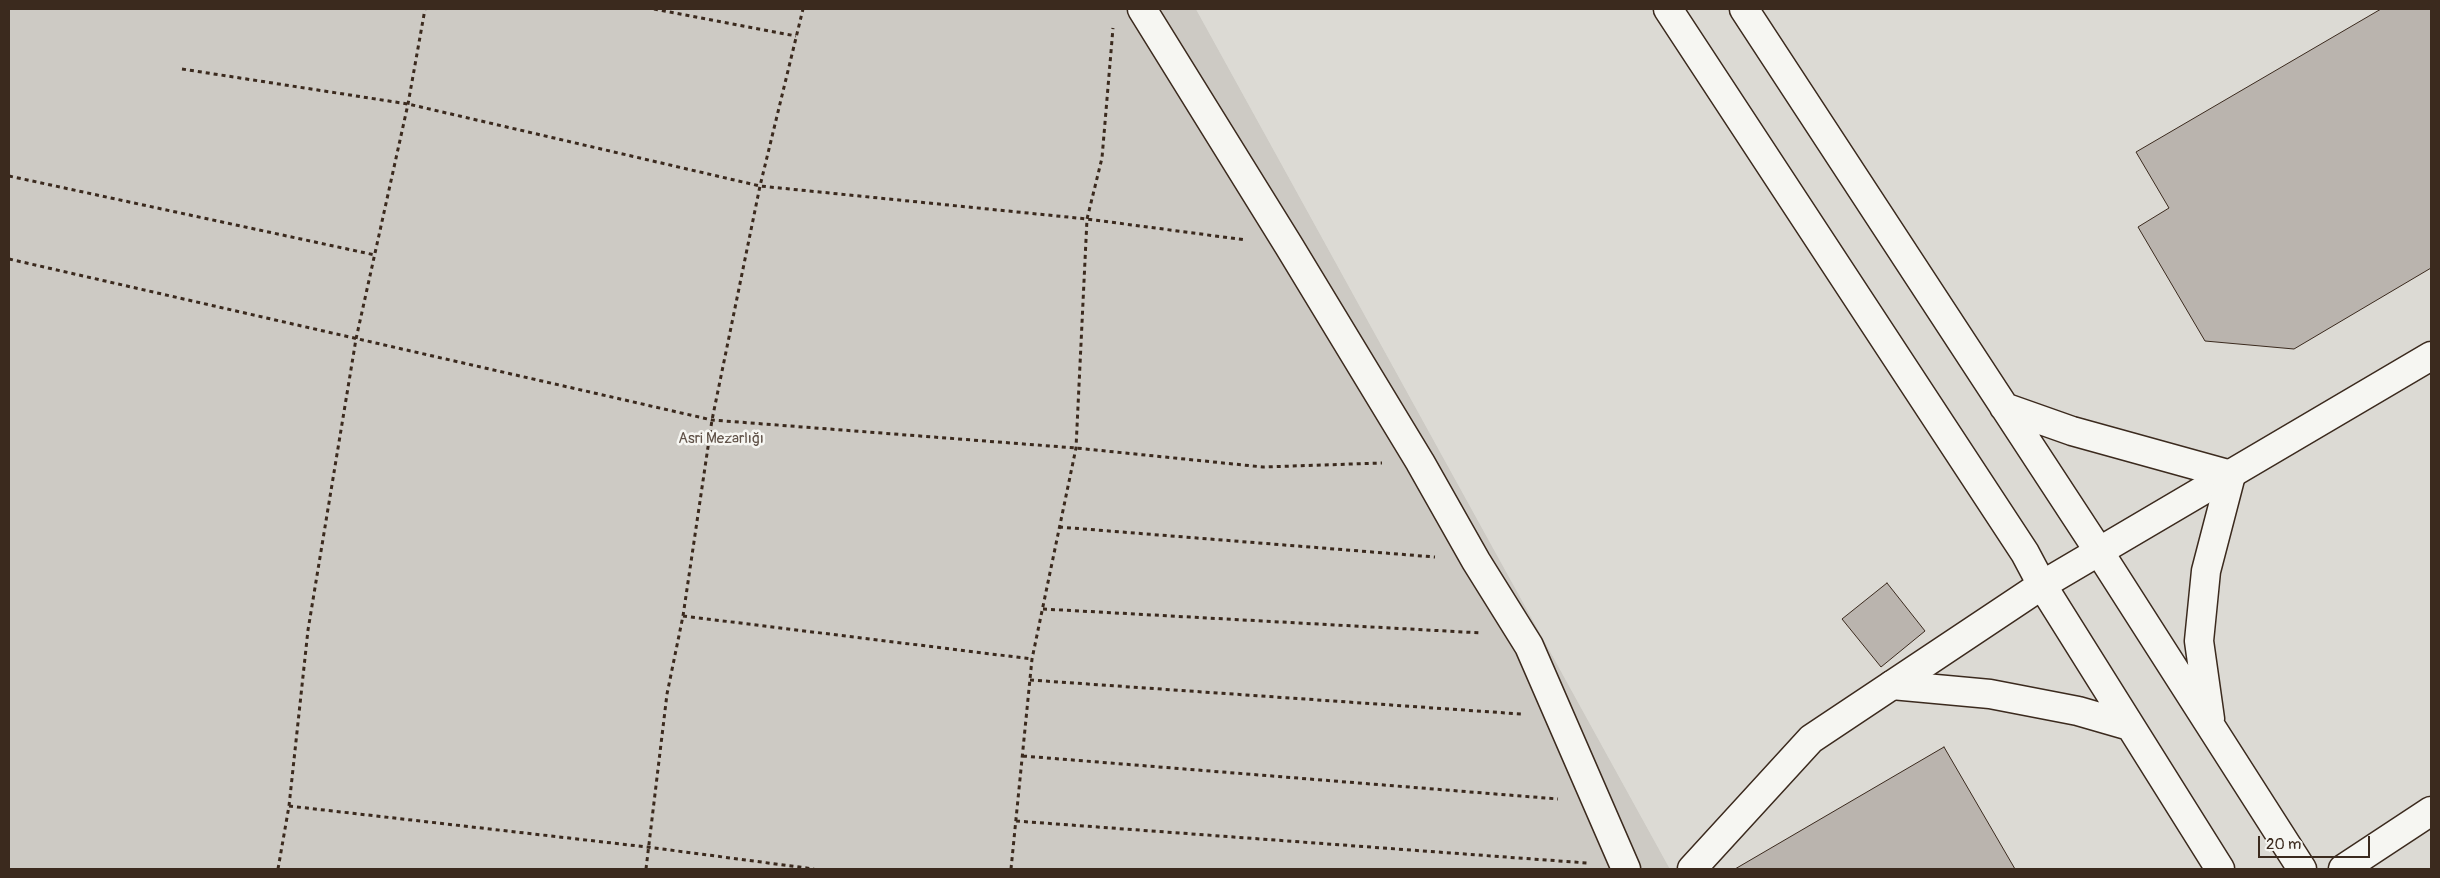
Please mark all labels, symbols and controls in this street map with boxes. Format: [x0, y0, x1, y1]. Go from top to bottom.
park label: Asri Mezarlığı [678, 430, 764, 448]
scale bar [2260, 826, 2372, 858]
text: 20 m [2266, 835, 2301, 854]

